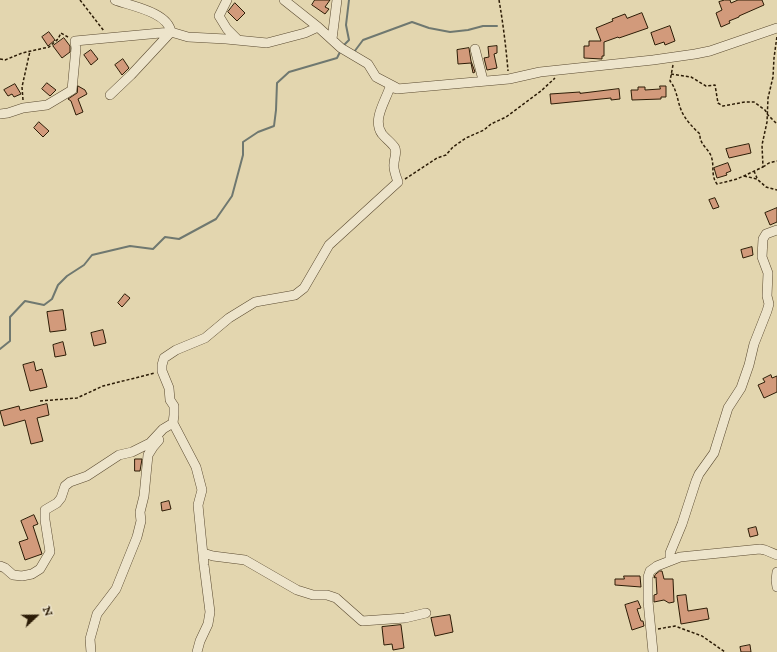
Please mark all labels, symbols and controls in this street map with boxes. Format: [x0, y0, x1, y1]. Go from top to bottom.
north arrow [16, 596, 56, 636]
text: N [39, 604, 55, 619]

